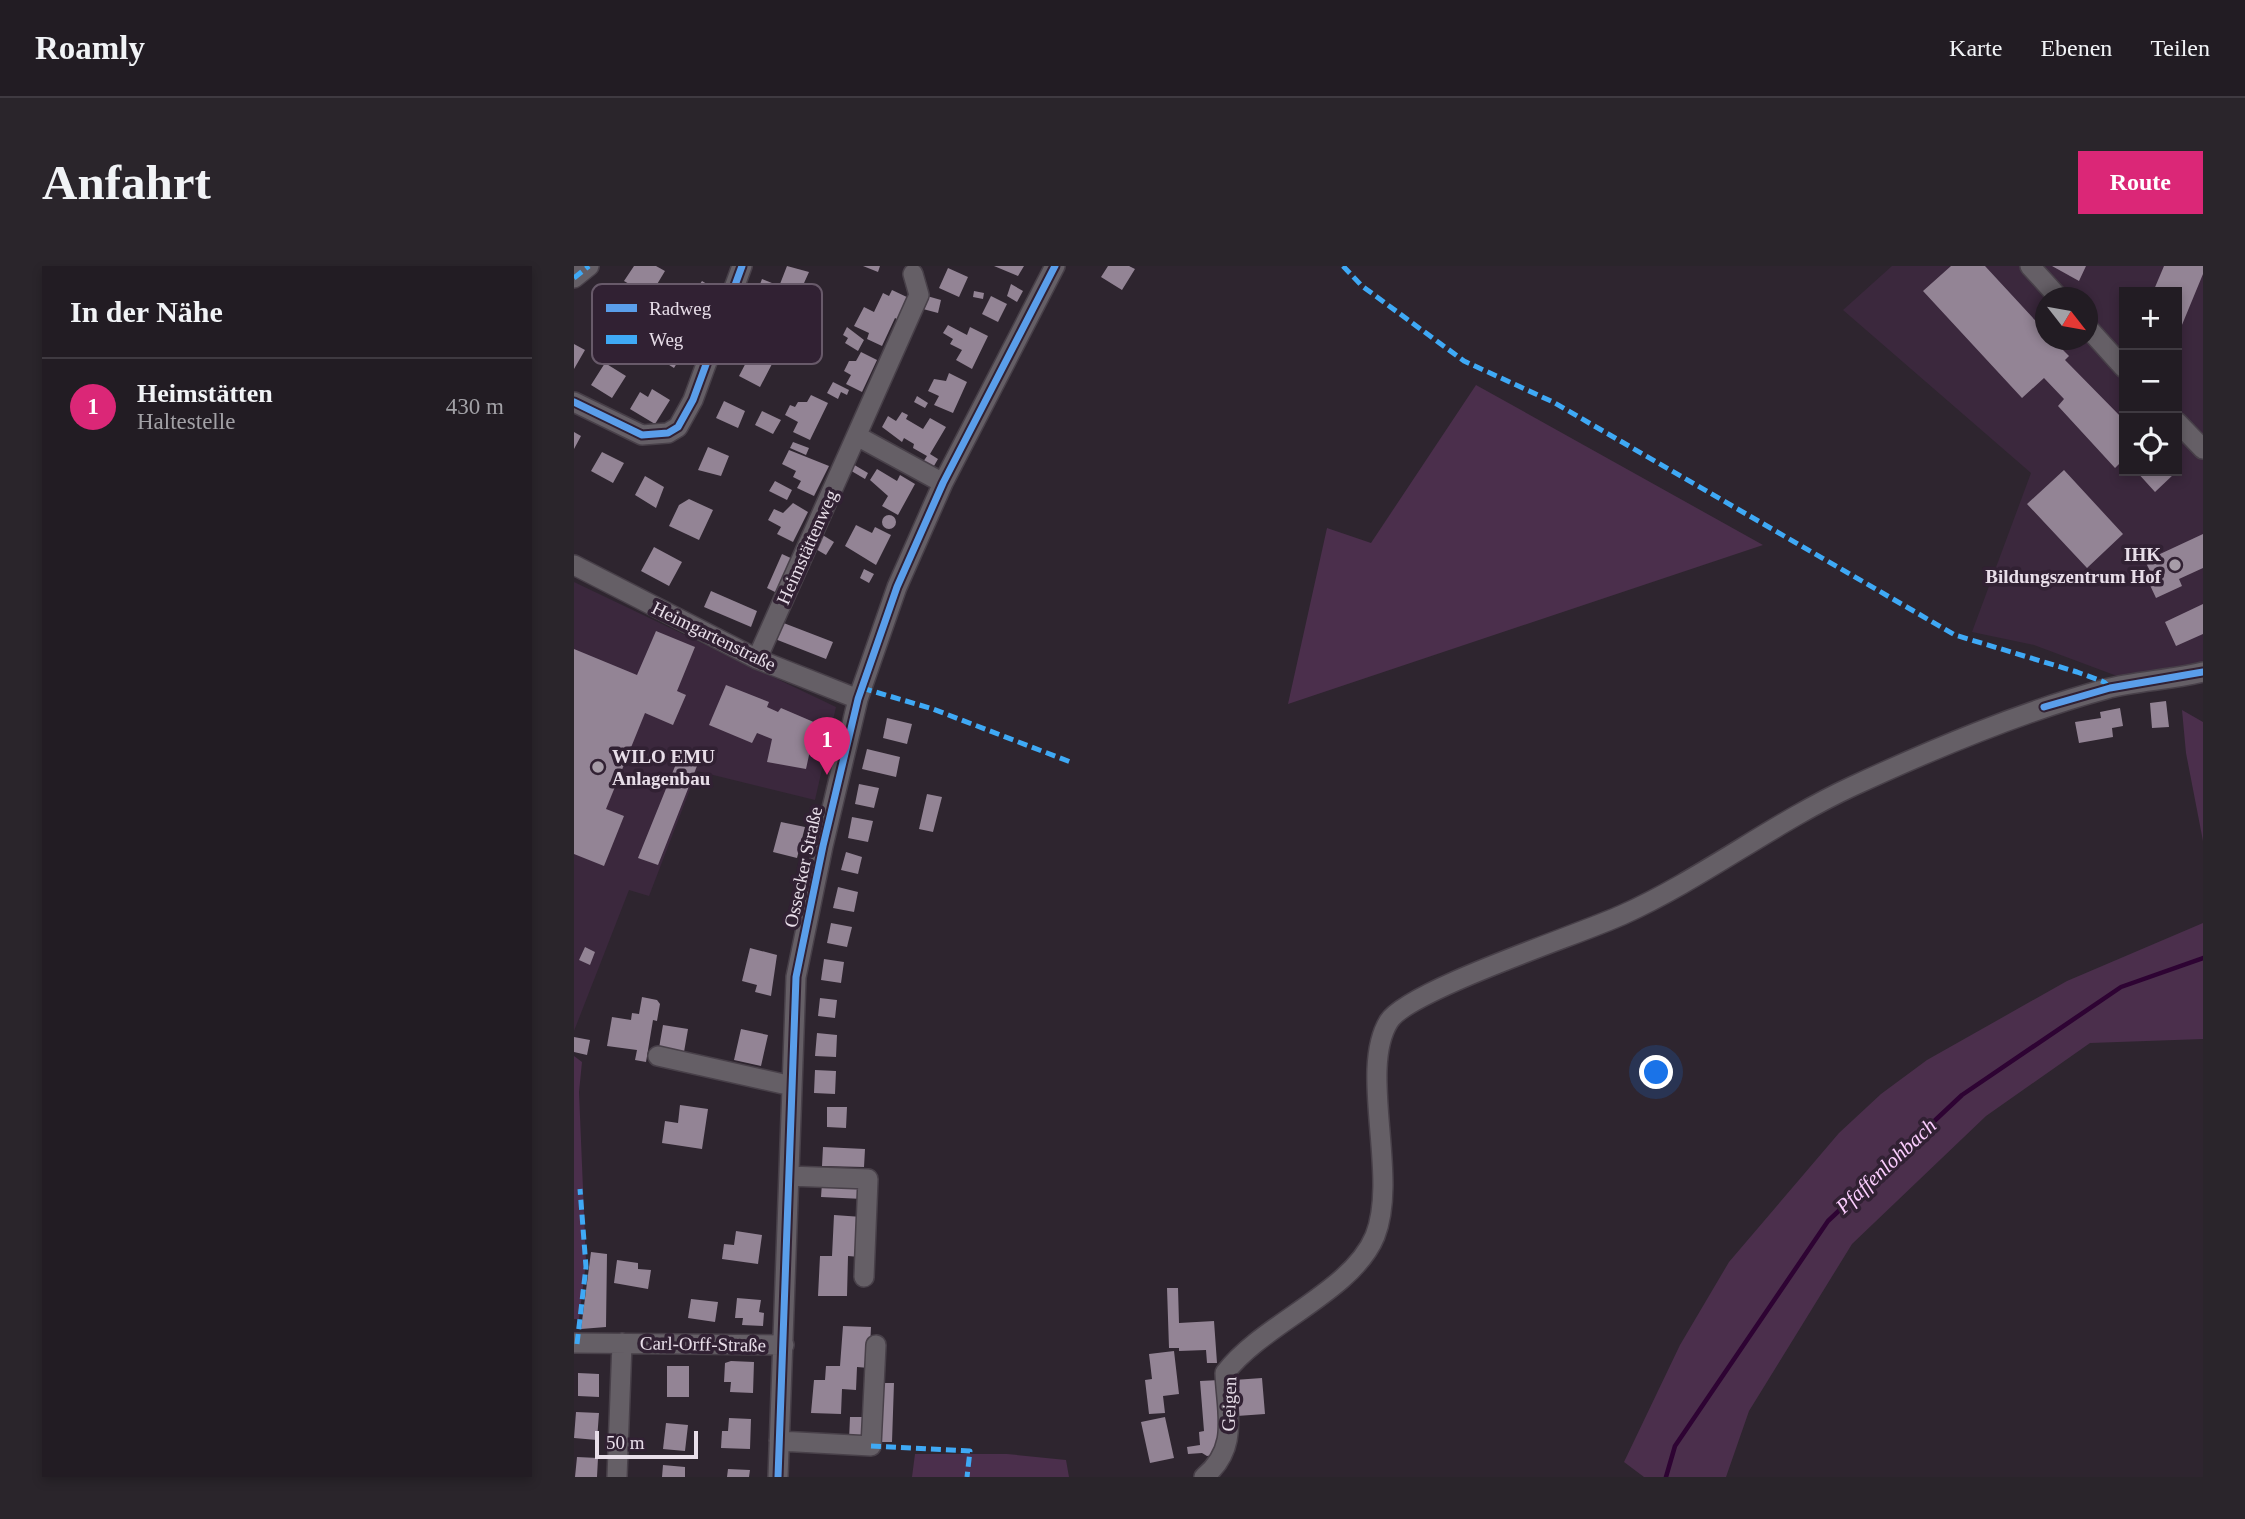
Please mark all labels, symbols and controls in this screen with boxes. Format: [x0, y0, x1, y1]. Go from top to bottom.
text: Roamly [35, 30, 145, 66]
text: Karte [1949, 35, 2002, 61]
text: Ebenen [2040, 35, 2112, 61]
text: Teilen [2150, 35, 2210, 61]
button: Route [2078, 151, 2203, 214]
text: Anfahrt [42, 155, 211, 210]
legend [592, 284, 822, 364]
north arrow [2035, 287, 2098, 350]
map controls [2119, 287, 2182, 476]
button: + [2119, 287, 2182, 350]
text: In der Nähe [70, 295, 223, 328]
text: Radweg [649, 298, 712, 319]
text: Weg [649, 329, 684, 350]
button: − [2119, 350, 2182, 413]
text: Heimstätten [137, 379, 273, 408]
text: 1 [87, 394, 99, 419]
text: 430 m [446, 394, 504, 419]
text: Haltestelle [137, 409, 235, 434]
button: locate [2119, 413, 2182, 476]
street label: Heimstättenweg [772, 486, 842, 608]
place label: IHK Bildungszentrum Hof [1985, 544, 2162, 587]
marker: IHK Bildungszentrum Hof [2167, 557, 2183, 573]
street label: Heimgartenstraße [649, 597, 779, 675]
pin: 1 [804, 717, 850, 775]
place label: WILO EMU Anlagenbau [612, 746, 715, 789]
marker: WILO EMU Anlagenbau [590, 759, 606, 775]
street label: Ossecker Straße [780, 805, 826, 929]
your location [1639, 1055, 1673, 1089]
water label: Pfaffenlohbach [1830, 1113, 1941, 1219]
street label: Carl-Orff-Straße [640, 1332, 766, 1356]
street label: Geigen [1218, 1376, 1240, 1432]
scale bar [595, 1428, 698, 1460]
text: 50 m [606, 1432, 645, 1453]

